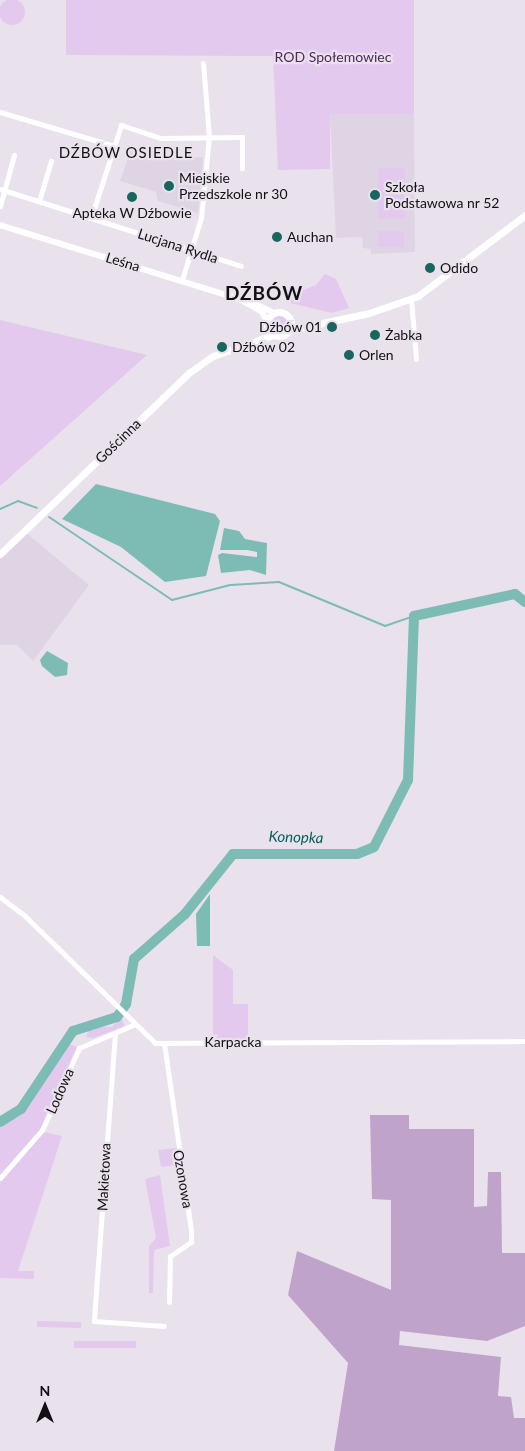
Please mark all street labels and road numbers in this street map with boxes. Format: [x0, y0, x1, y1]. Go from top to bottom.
street label: Lucjana Rydla [136, 225, 220, 267]
street label: Leśna [104, 249, 142, 275]
street label: Gościnna [92, 415, 144, 467]
street label: Karpacka [205, 1034, 261, 1050]
street label: Lodowa [43, 1066, 77, 1116]
street label: Makietowa [94, 1142, 114, 1212]
street label: Ozonowa [170, 1149, 196, 1209]

